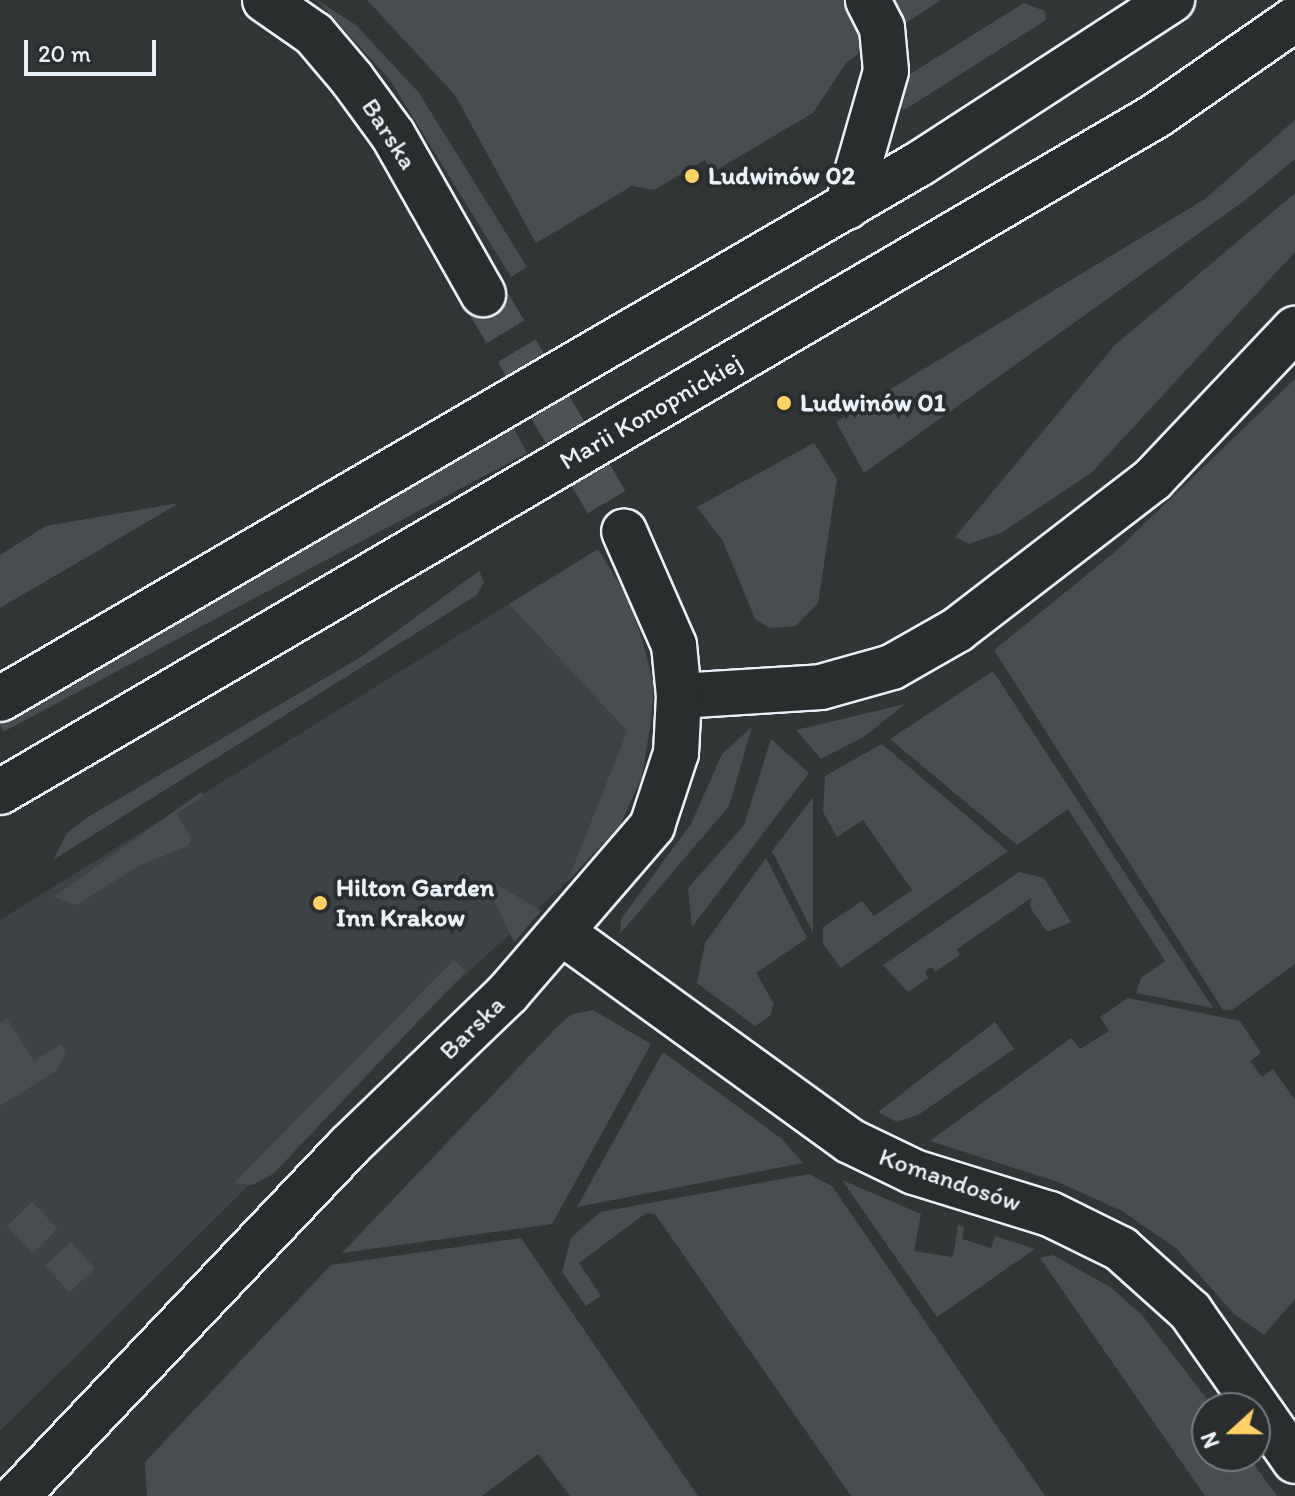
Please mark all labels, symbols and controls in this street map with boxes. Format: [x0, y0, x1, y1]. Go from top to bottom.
scale bar [28, 24, 160, 74]
text: 20 m [38, 39, 91, 68]
street label: Barska [355, 93, 423, 175]
place label: Ludwinów 02 [708, 160, 855, 192]
marker: Ludwinów 02 [683, 167, 701, 185]
street label: Marii Konopnickiej [554, 347, 748, 477]
place label: Ludwinów 01 [800, 387, 946, 419]
marker: Ludwinów 01 [775, 394, 793, 412]
place label: Hilton Garden Inn Krakow [336, 872, 494, 934]
marker: Hilton Garden Inn Krakow [311, 894, 329, 912]
street label: Barska [433, 990, 511, 1066]
street label: Komandosów [875, 1141, 1025, 1219]
north arrow [1191, 1392, 1271, 1472]
text: N [1195, 1428, 1225, 1452]

